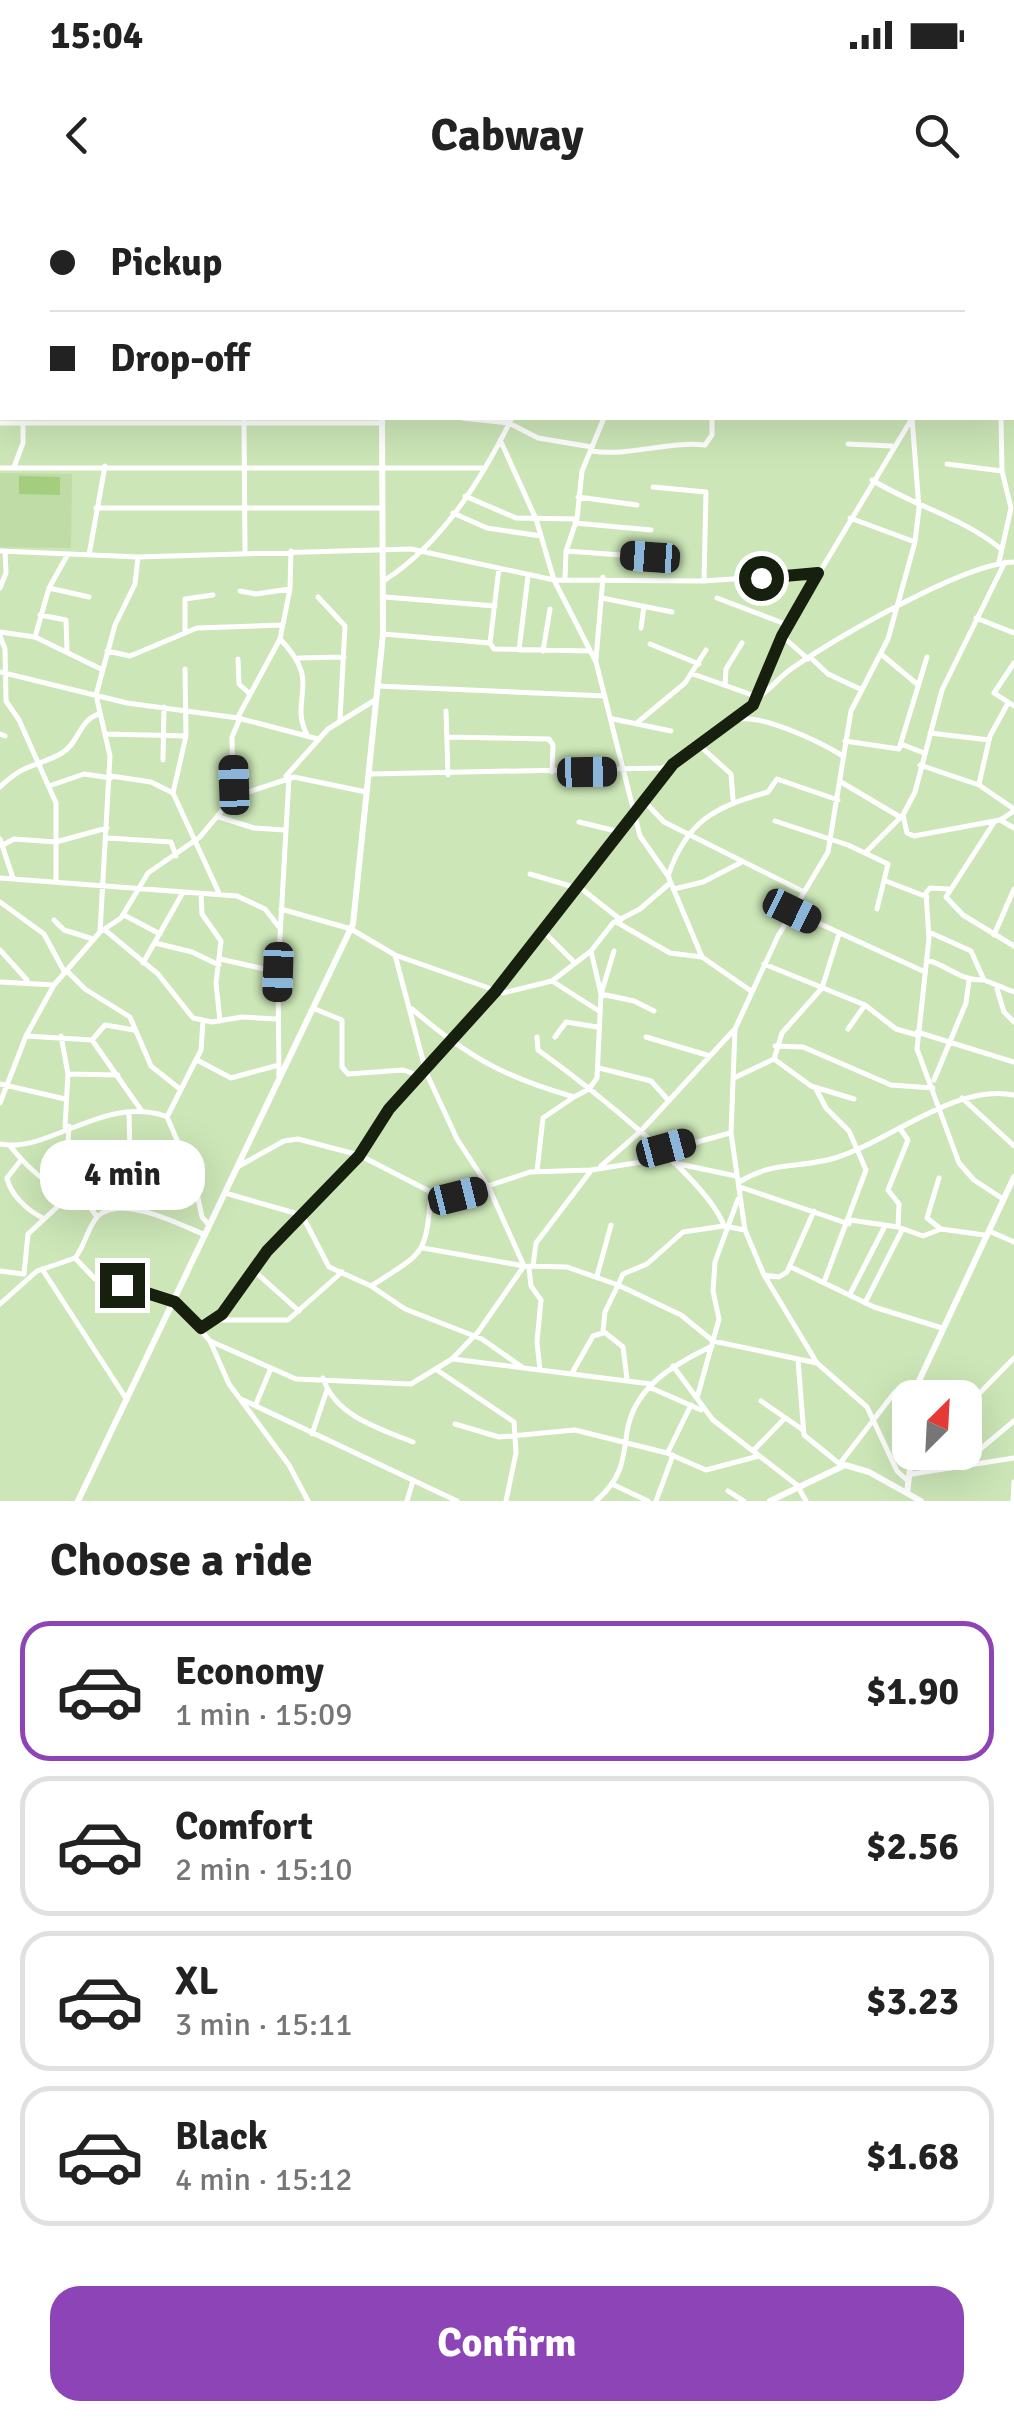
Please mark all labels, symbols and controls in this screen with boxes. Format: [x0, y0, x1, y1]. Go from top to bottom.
text: 15:04 [50, 12, 143, 59]
icon: back [50, 108, 105, 163]
text: Cabway [430, 108, 584, 163]
icon: search [909, 108, 964, 163]
text: Pickup [110, 239, 222, 286]
text: Drop-off [110, 335, 250, 382]
car [619, 540, 681, 574]
route start [739, 556, 784, 601]
car [218, 754, 250, 816]
car [557, 756, 617, 788]
car [758, 884, 826, 938]
car [262, 941, 294, 1003]
car [633, 1126, 699, 1170]
callout: 4 min [39, 1140, 204, 1210]
text: 4 min [84, 1155, 161, 1194]
car [425, 1174, 491, 1218]
route end [100, 1263, 145, 1308]
north arrow [892, 1380, 982, 1470]
map controls [892, 1380, 982, 1470]
text: Choose a ride [50, 1533, 313, 1588]
icon: car [55, 1646, 145, 1736]
text: Economy [175, 1648, 324, 1695]
text: $1.90 [866, 1668, 959, 1715]
text: 1 min · 15:09 [175, 1695, 353, 1734]
icon: car [55, 1801, 145, 1891]
text: Comfort [175, 1803, 313, 1850]
text: $2.56 [866, 1823, 959, 1870]
text: 2 min · 15:10 [175, 1850, 353, 1889]
icon: car [55, 1956, 145, 2046]
text: XL [175, 1958, 218, 2005]
text: $3.23 [866, 1978, 959, 2025]
text: 3 min · 15:11 [175, 2005, 353, 2044]
icon: car [55, 2111, 145, 2201]
text: Black [175, 2113, 268, 2160]
text: $1.68 [866, 2133, 959, 2180]
text: 4 min · 15:12 [175, 2160, 353, 2199]
button: Confirm [50, 2286, 964, 2401]

